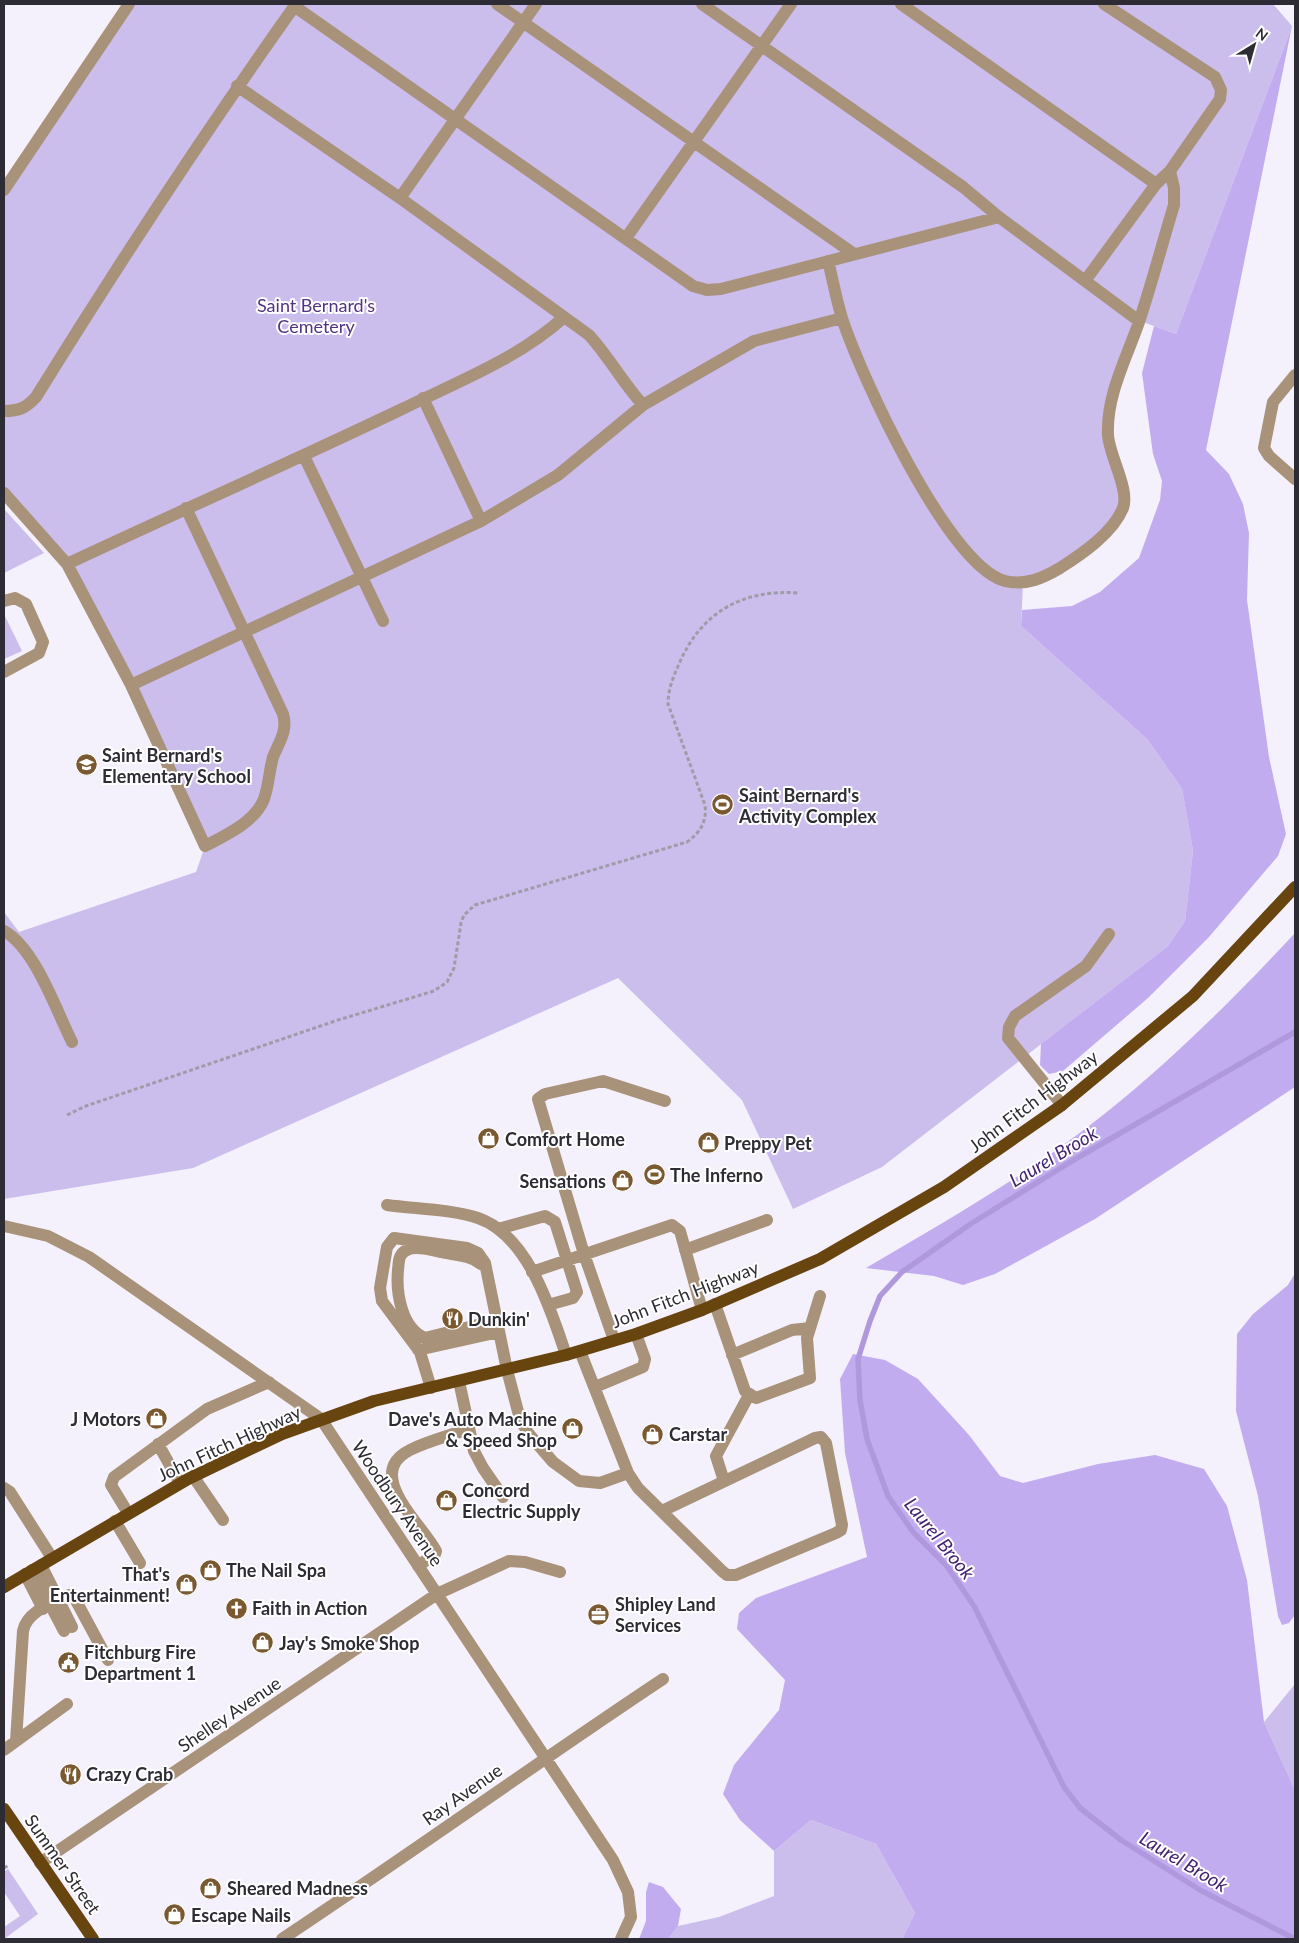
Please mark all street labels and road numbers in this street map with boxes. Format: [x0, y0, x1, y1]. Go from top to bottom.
street label: John Fitch Highway [964, 1045, 1102, 1157]
street label: John Fitch Highway [608, 1256, 762, 1332]
street label: John Fitch Highway [154, 1400, 305, 1486]
street label: Woodbury Avenue [348, 1436, 448, 1570]
street label: Shelley Avenue [173, 1672, 285, 1756]
street label: Ray Avenue [418, 1759, 506, 1829]
street label: Summer Street [20, 1810, 106, 1919]

